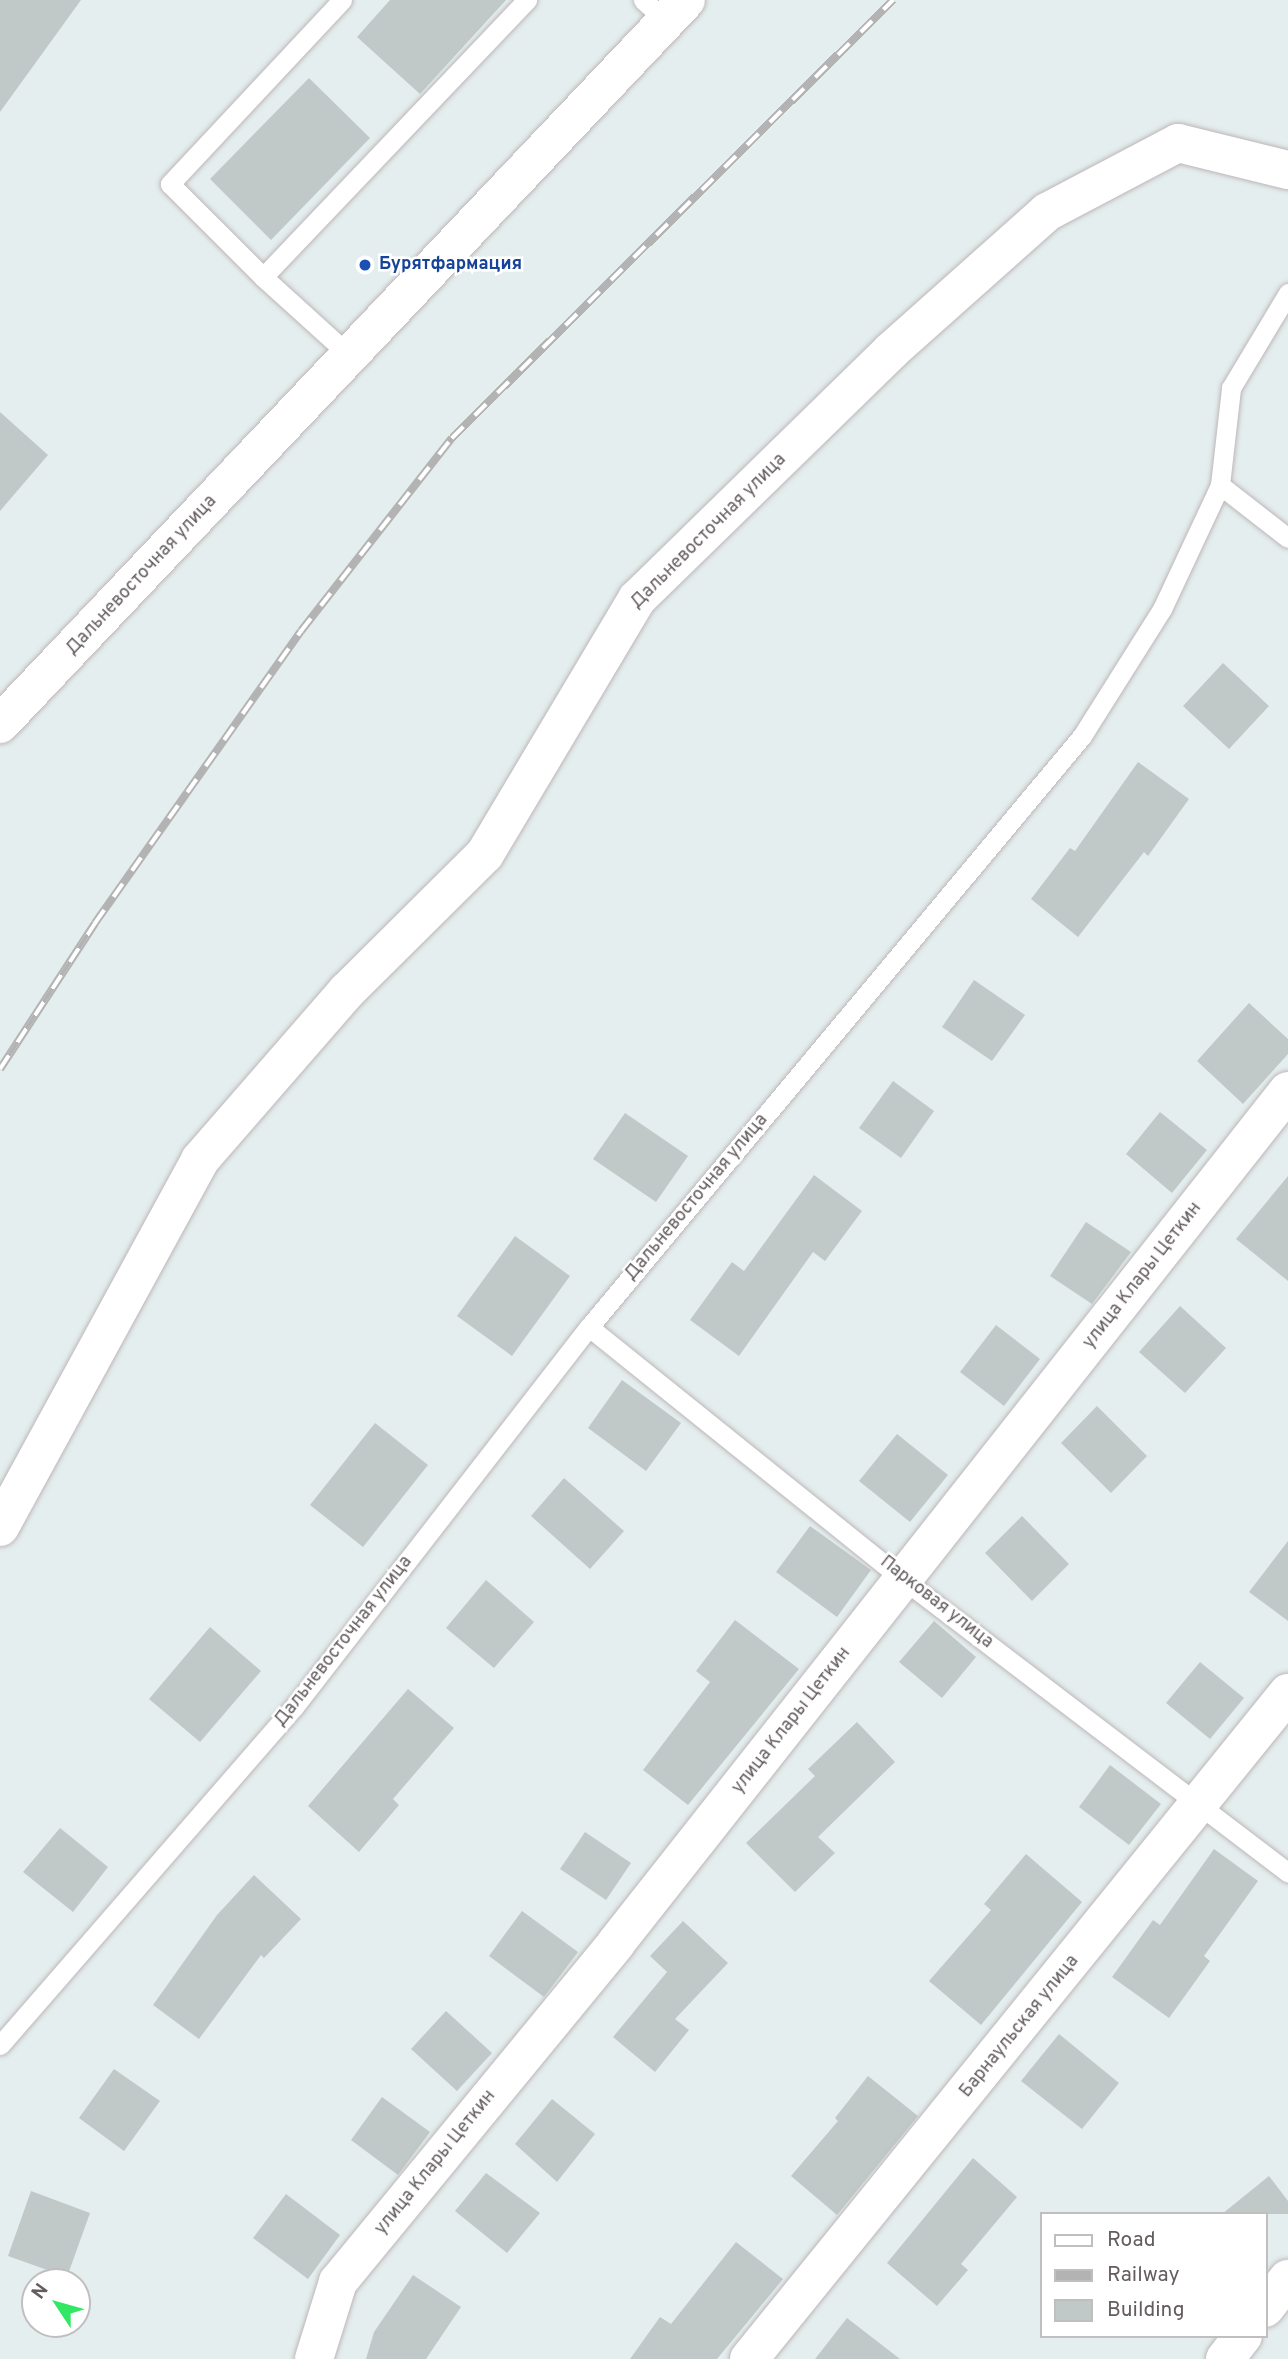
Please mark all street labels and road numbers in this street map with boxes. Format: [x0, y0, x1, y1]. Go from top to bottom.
street label: Дальневосточная улица [627, 450, 791, 614]
street label: Дальневосточная улица [62, 492, 222, 660]
street label: Дальневосточная улица [621, 1110, 773, 1286]
street label: улица Клары Цеткин [1079, 1198, 1207, 1354]
street label: Дальневосточная улица [271, 1552, 417, 1732]
street label: Парковая улица [875, 1552, 997, 1654]
street label: улица Клары Цеткин [728, 1643, 856, 1799]
street label: Барнаульская улица [956, 1951, 1084, 2103]
street label: улица Клары Цеткин [371, 2086, 501, 2240]

